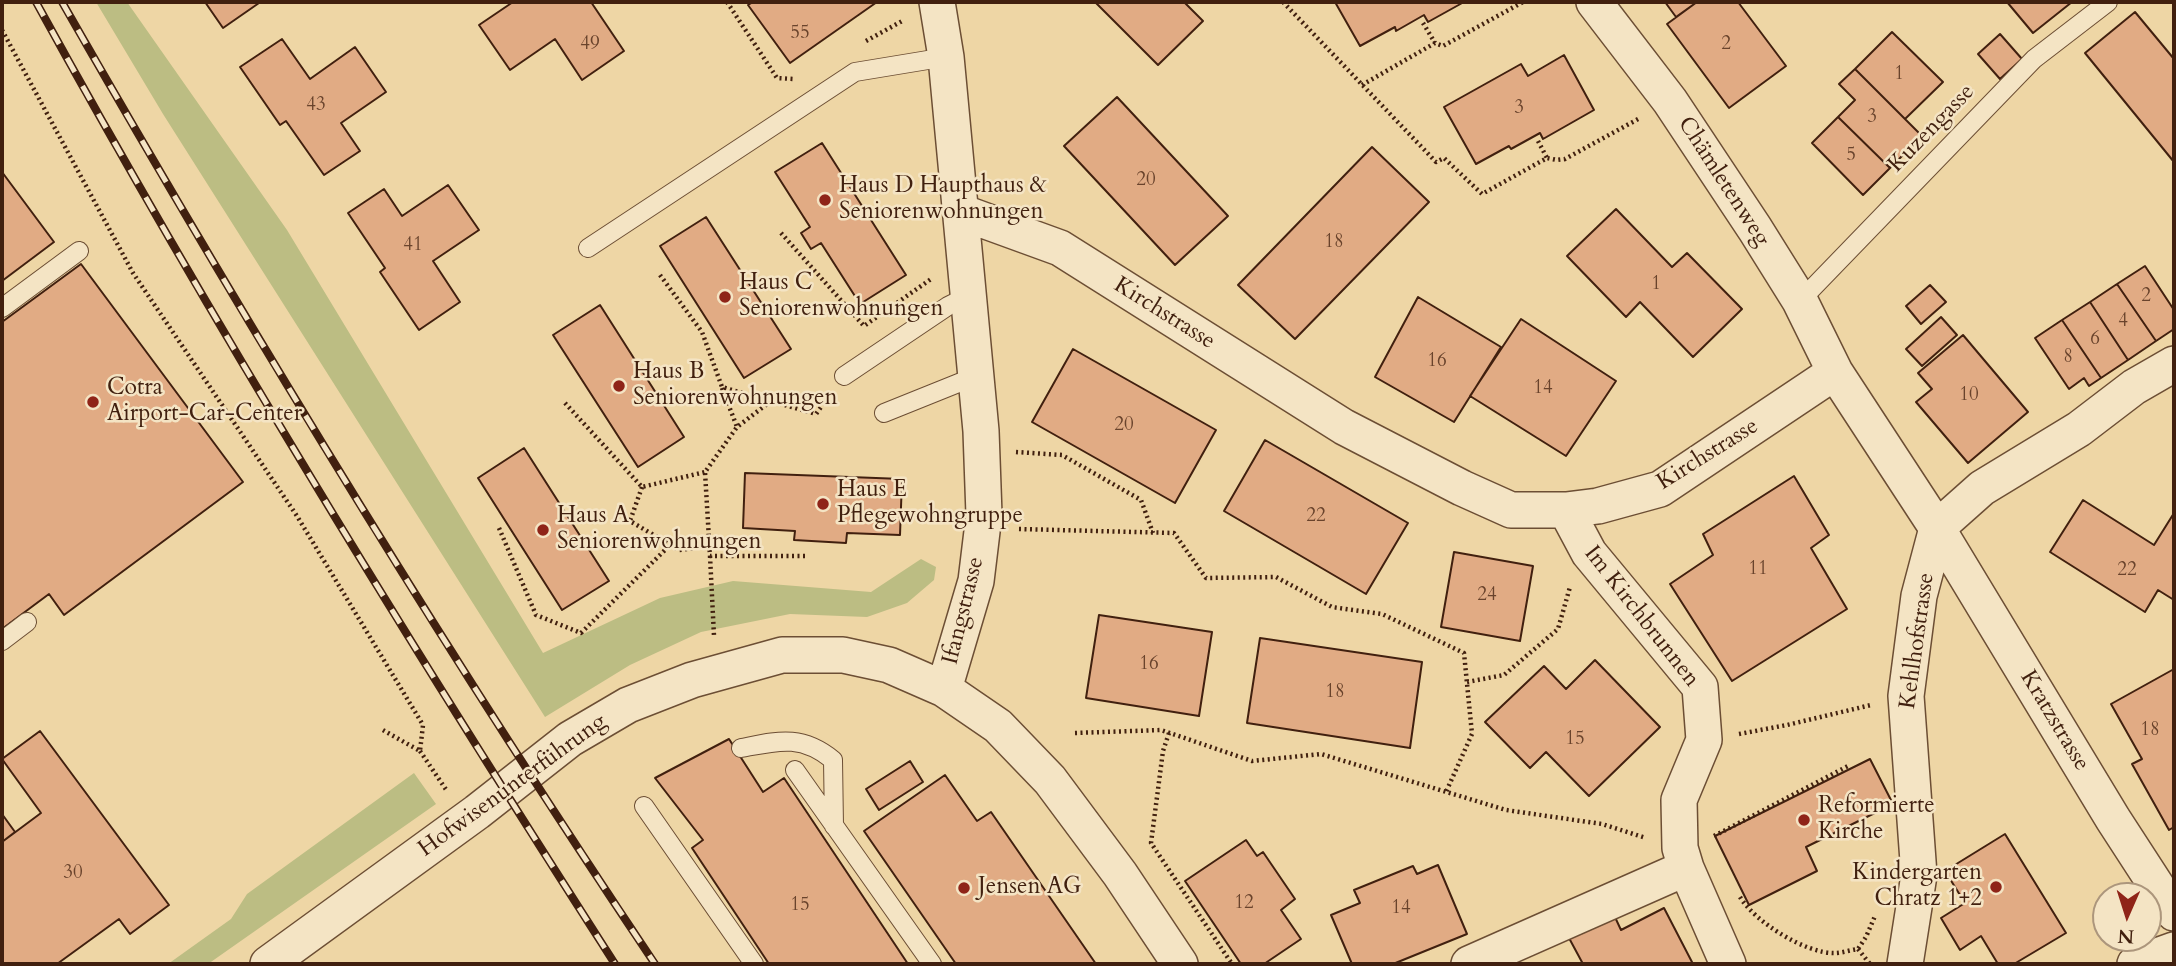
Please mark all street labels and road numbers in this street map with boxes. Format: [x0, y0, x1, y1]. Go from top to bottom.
street label: Kuzengasse [1883, 79, 1981, 179]
street label: Chämletenweg [1671, 112, 1775, 252]
street label: Kirchstrasse [1108, 272, 1220, 356]
street label: Kirchstrasse [1652, 413, 1764, 497]
street label: Im Kirchbrunnen [1577, 541, 1705, 693]
street label: Ifangstrasse [937, 554, 991, 668]
street label: Kehlhofstrasse [1895, 571, 1941, 711]
street label: Kratzstrasse [2013, 666, 2095, 776]
street label: Hofwisenunterführung [414, 708, 612, 864]

